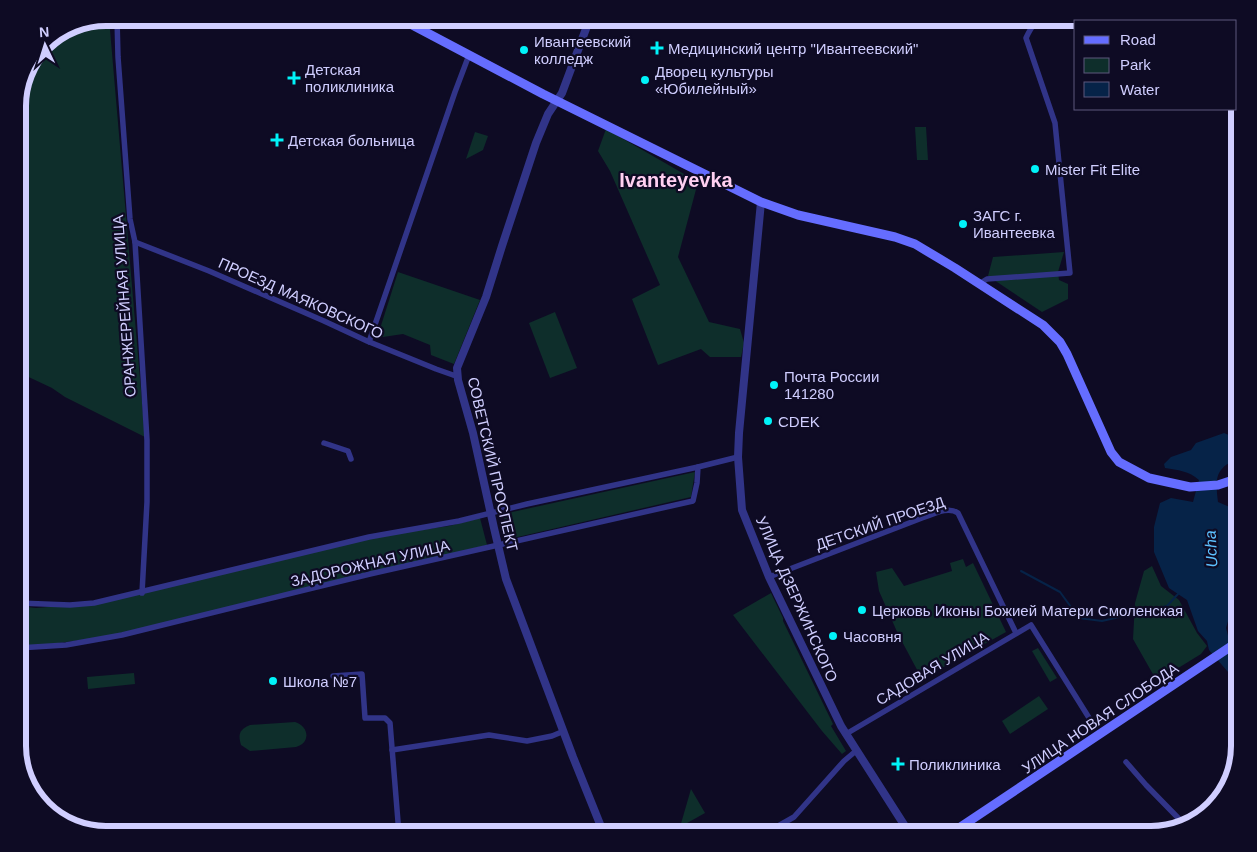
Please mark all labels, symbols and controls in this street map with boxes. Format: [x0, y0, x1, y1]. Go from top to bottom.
north arrow [20, 20, 70, 70]
legend [1074, 20, 1237, 110]
text: N [38, 24, 50, 40]
text: Road [1120, 31, 1156, 48]
place label: Ивантеевский колледж [534, 33, 631, 67]
place label: Медицинский центр "Ивантеевский" [668, 40, 918, 57]
marker: Медицинский центр "Ивантеевский" [650, 41, 664, 55]
marker: Ивантеевский колледж [518, 44, 530, 56]
text: Park [1120, 56, 1151, 73]
place label: Детская поликлиника [305, 61, 395, 95]
place label: Дворец культуры «Юбилейный» [655, 63, 774, 97]
marker: Детская поликлиника [287, 71, 301, 85]
marker: Дворец культуры «Юбилейный» [639, 74, 651, 86]
text: Water [1120, 81, 1159, 98]
place label: Детская больница [288, 132, 415, 149]
marker: Детская больница [270, 133, 284, 147]
place label: Mister Fit Elite [1045, 161, 1140, 178]
marker: Mister Fit Elite [1029, 163, 1041, 175]
district label: Ivanteyevka [619, 169, 734, 191]
place label: ЗАГС г. Ивантеевка [973, 207, 1055, 241]
street label: ОРАНЖЕРЕЙНАЯ УЛИЦА [109, 214, 139, 398]
marker: ЗАГС г. Ивантеевка [957, 218, 969, 230]
street label: ПРОЕЗД МАЯКОВСКОГО [216, 254, 386, 342]
place label: Почта России 141280 [784, 368, 879, 402]
street label: СОВЕТСКИЙ ПРОСПЕКТ [465, 375, 521, 553]
marker: Почта России 141280 [768, 379, 780, 391]
place label: CDEK [778, 413, 820, 430]
marker: CDEK [762, 415, 774, 427]
street label: ДЕТСКИЙ ПРОЕЗД [813, 493, 947, 553]
street label: УЛИЦА ДЗЕРЖИНСКОГО [753, 514, 841, 684]
water label: Ucha [1202, 530, 1220, 568]
street label: ЗАДОРОЖНАЯ УЛИЦА [289, 536, 451, 590]
place label: Церковь Иконы Божией Матери Смоленская [872, 602, 1183, 619]
marker: Церковь Иконы Божией Матери Смоленская [856, 604, 868, 616]
place label: Часовня [843, 628, 902, 645]
street label: САДОВАЯ УЛИЦА [873, 628, 991, 708]
marker: Часовня [827, 630, 839, 642]
street label: УЛИЦА НОВАЯ СЛОБОДА [1019, 659, 1181, 777]
place label: Школа №7 [283, 673, 357, 690]
marker: Школа №7 [267, 675, 279, 687]
place label: Поликлиника [909, 756, 1001, 773]
marker: Поликлиника [891, 757, 905, 771]

